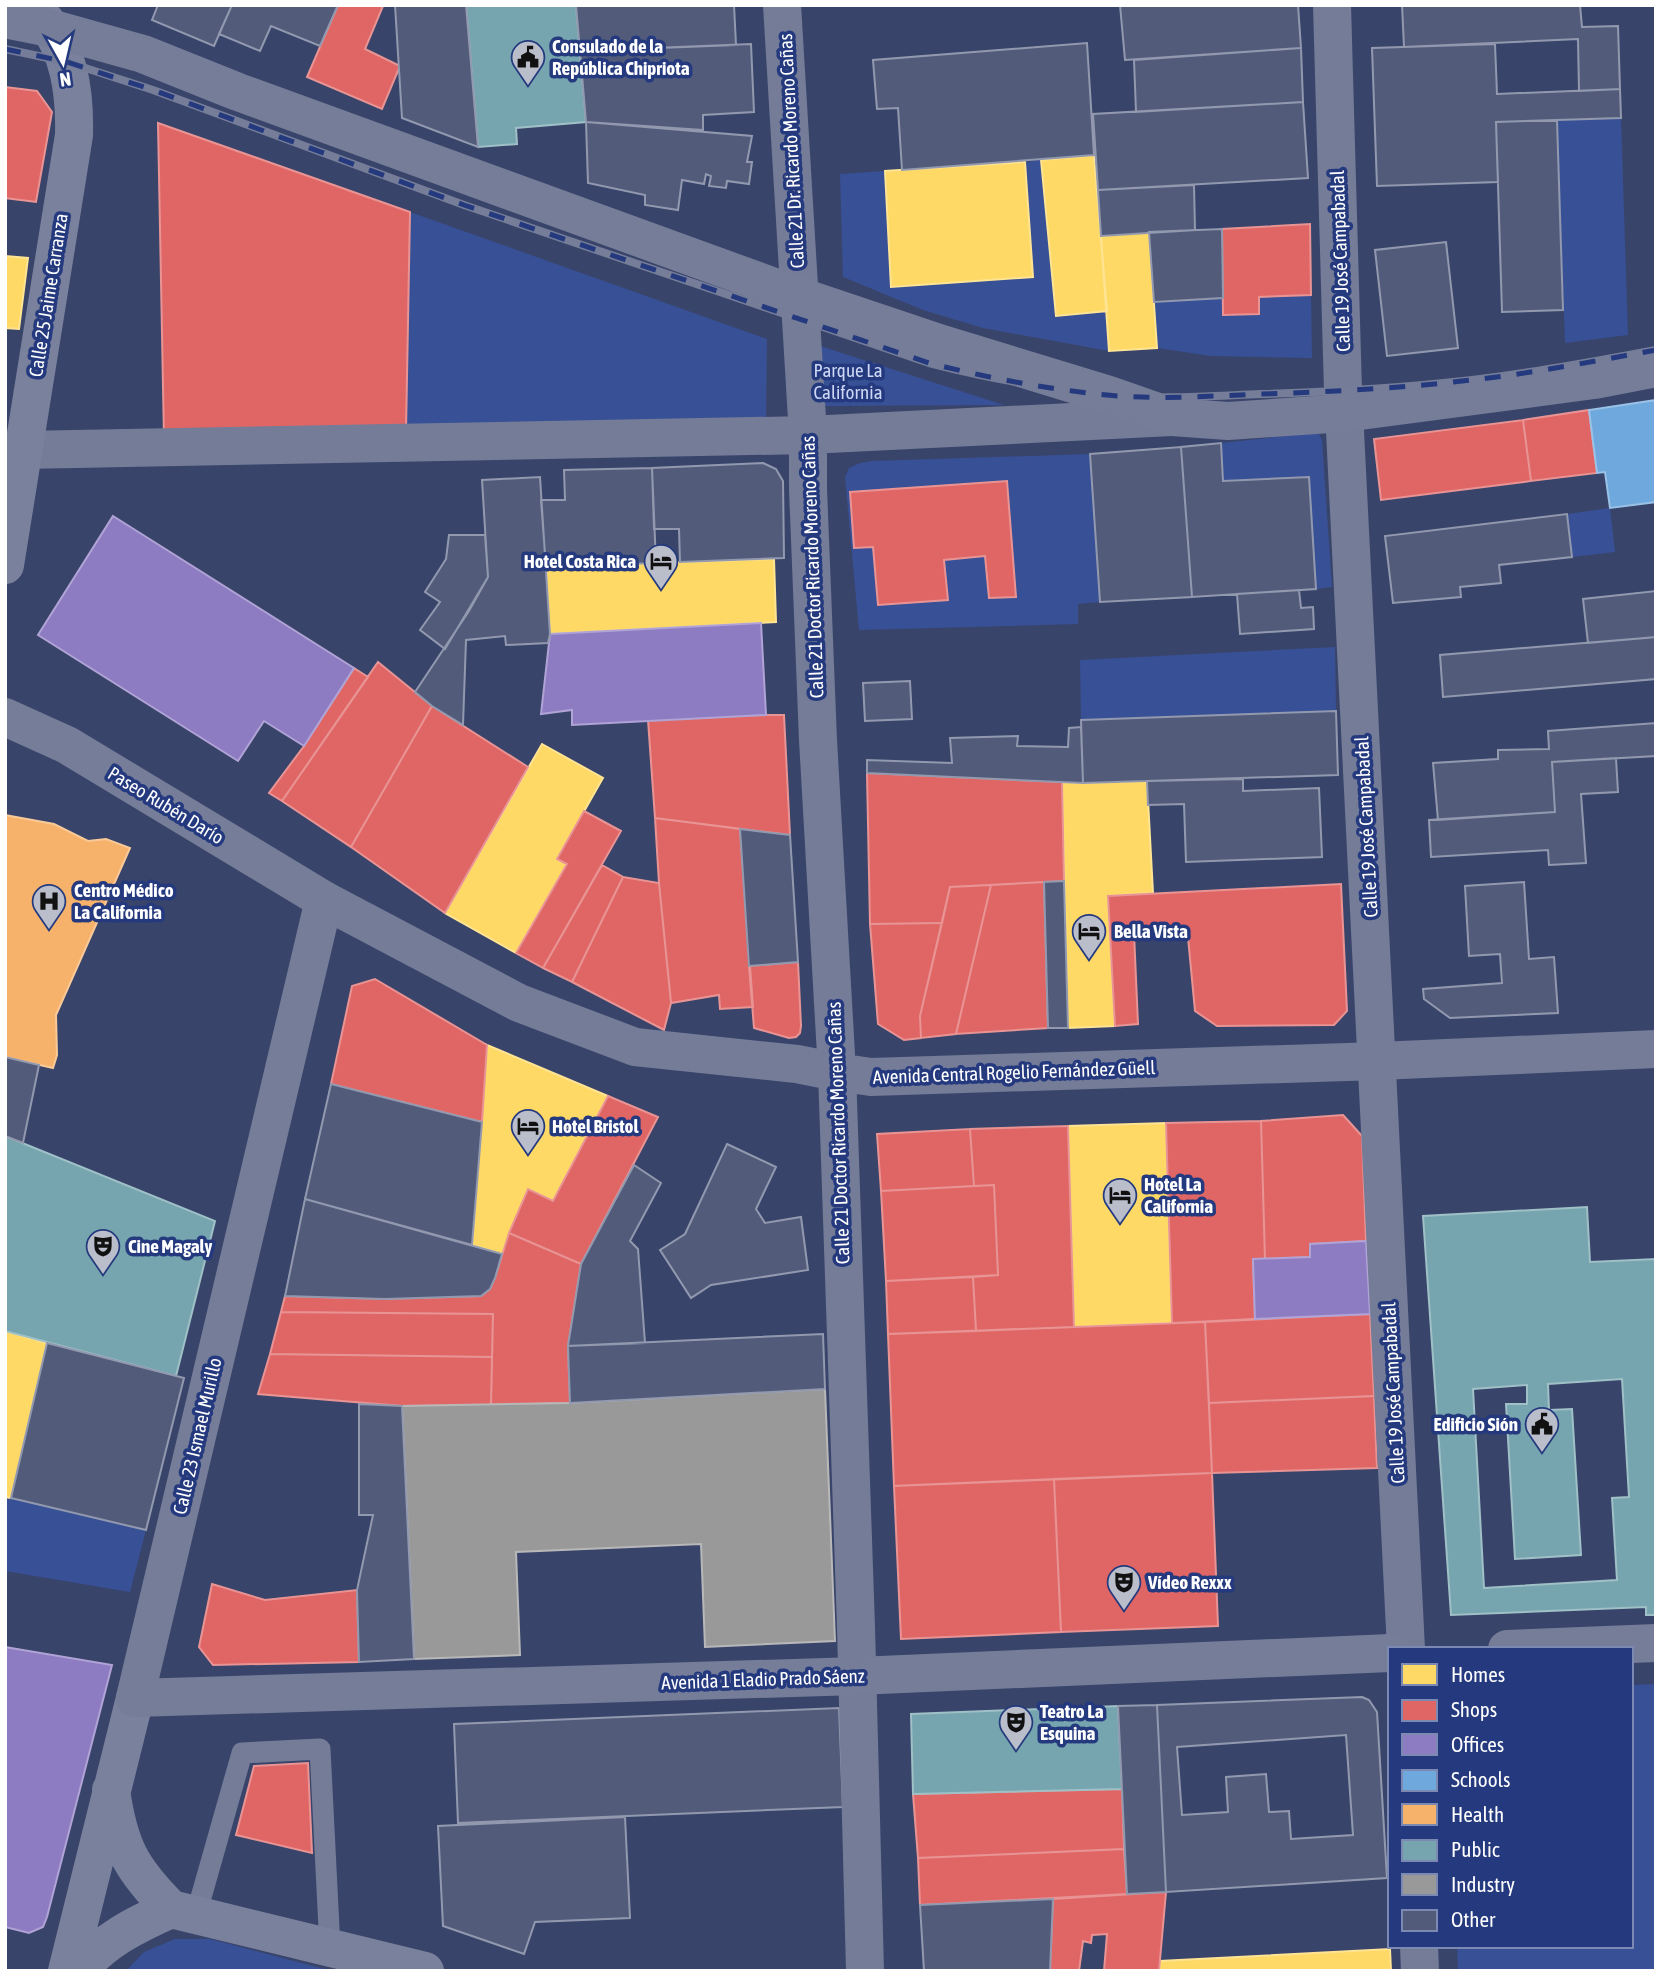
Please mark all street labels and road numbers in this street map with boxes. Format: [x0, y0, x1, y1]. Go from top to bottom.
street label: Calle 21 Dr. Ricardo Moreno Cañas [774, 33, 808, 269]
street label: Calle 19 José Campabadal [1326, 170, 1354, 352]
street label: Calle 25 Jaime Carranza [24, 212, 72, 378]
street label: Calle 21 Doctor Ricardo Moreno Cañas [796, 435, 828, 699]
street label: Calle 19 José Campabadal [1350, 736, 1382, 918]
street label: Paseo Rubén Darío [104, 762, 228, 848]
street label: Calle 21 Doctor Ricardo Moreno Cañas [822, 1001, 854, 1265]
street label: Avenida Central Rogelio Fernández Güell [872, 1056, 1156, 1088]
street label: Calle 19 José Campabadal [1377, 1302, 1409, 1484]
street label: Calle 23 Ismael Murillo [168, 1356, 226, 1516]
street label: Avenida 1 Eladio Prado Sáenz [661, 1664, 865, 1694]

